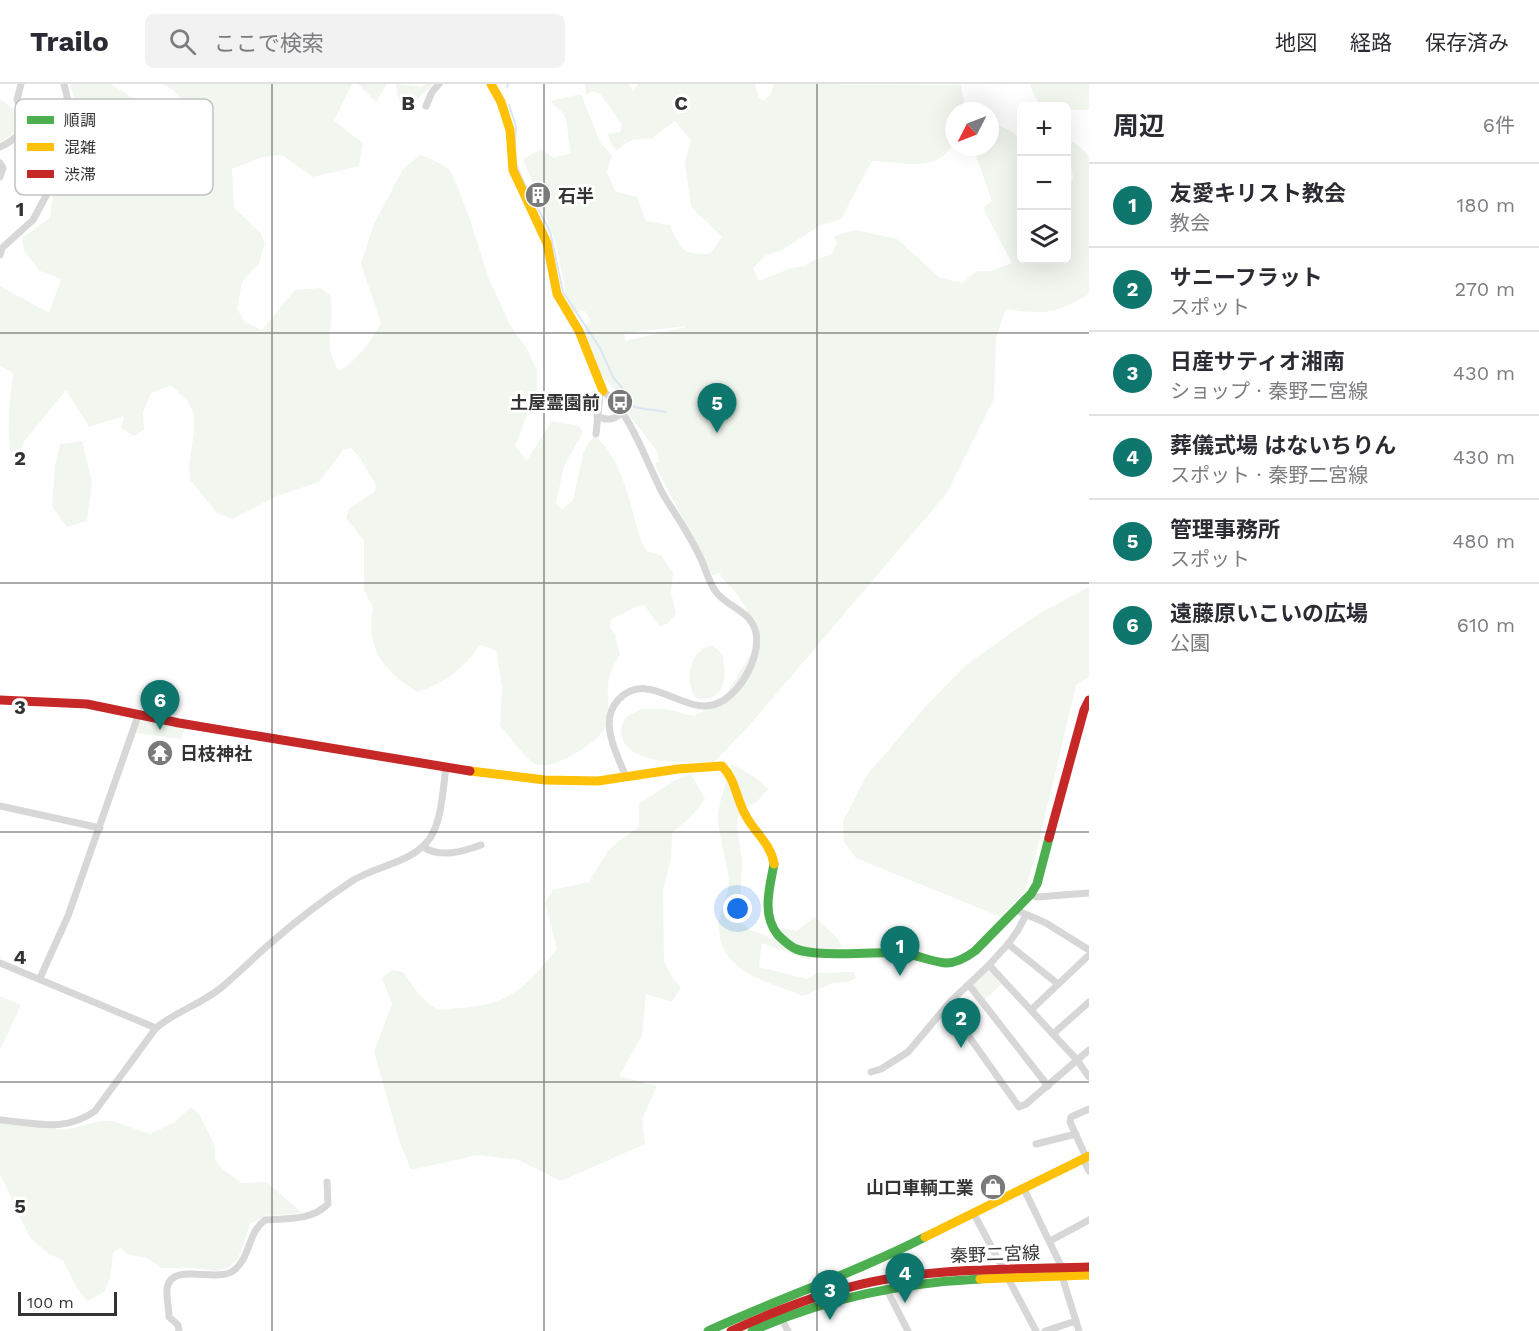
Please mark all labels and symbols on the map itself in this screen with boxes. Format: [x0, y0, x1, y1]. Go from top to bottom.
text: B [401, 91, 415, 115]
text: C [674, 91, 688, 115]
legend [15, 99, 213, 195]
north arrow [945, 102, 999, 156]
text: 順調 [64, 111, 96, 130]
text: 混雑 [64, 138, 96, 157]
text: 渋滞 [64, 165, 96, 184]
building icon: 石半 [523, 180, 553, 210]
place label: 石半 [558, 185, 594, 206]
text: 1 [16, 197, 24, 221]
pin: 5 [698, 384, 736, 433]
bus stop icon: 土屋霊園前 [605, 387, 635, 417]
place label: 土屋霊園前 [510, 392, 600, 413]
text: 2 [14, 446, 26, 470]
pin: 6 [140, 680, 180, 730]
text: 3 [14, 695, 26, 719]
temple icon: 日枝神社 [145, 738, 175, 768]
place label: 日枝神社 [180, 743, 252, 764]
your location [723, 894, 752, 923]
pin: 1 [880, 926, 920, 976]
text: 4 [14, 945, 27, 969]
pin: 2 [942, 998, 980, 1048]
shop icon: 山口車輌工業 [978, 1172, 1008, 1202]
place label: 山口車輌工業 [866, 1177, 974, 1198]
text: 5 [14, 1194, 26, 1218]
street label: 秦野二宮線 [950, 1242, 1040, 1266]
pin: 4 [886, 1254, 924, 1303]
pin: 3 [810, 1270, 850, 1320]
scale bar [18, 1289, 117, 1316]

